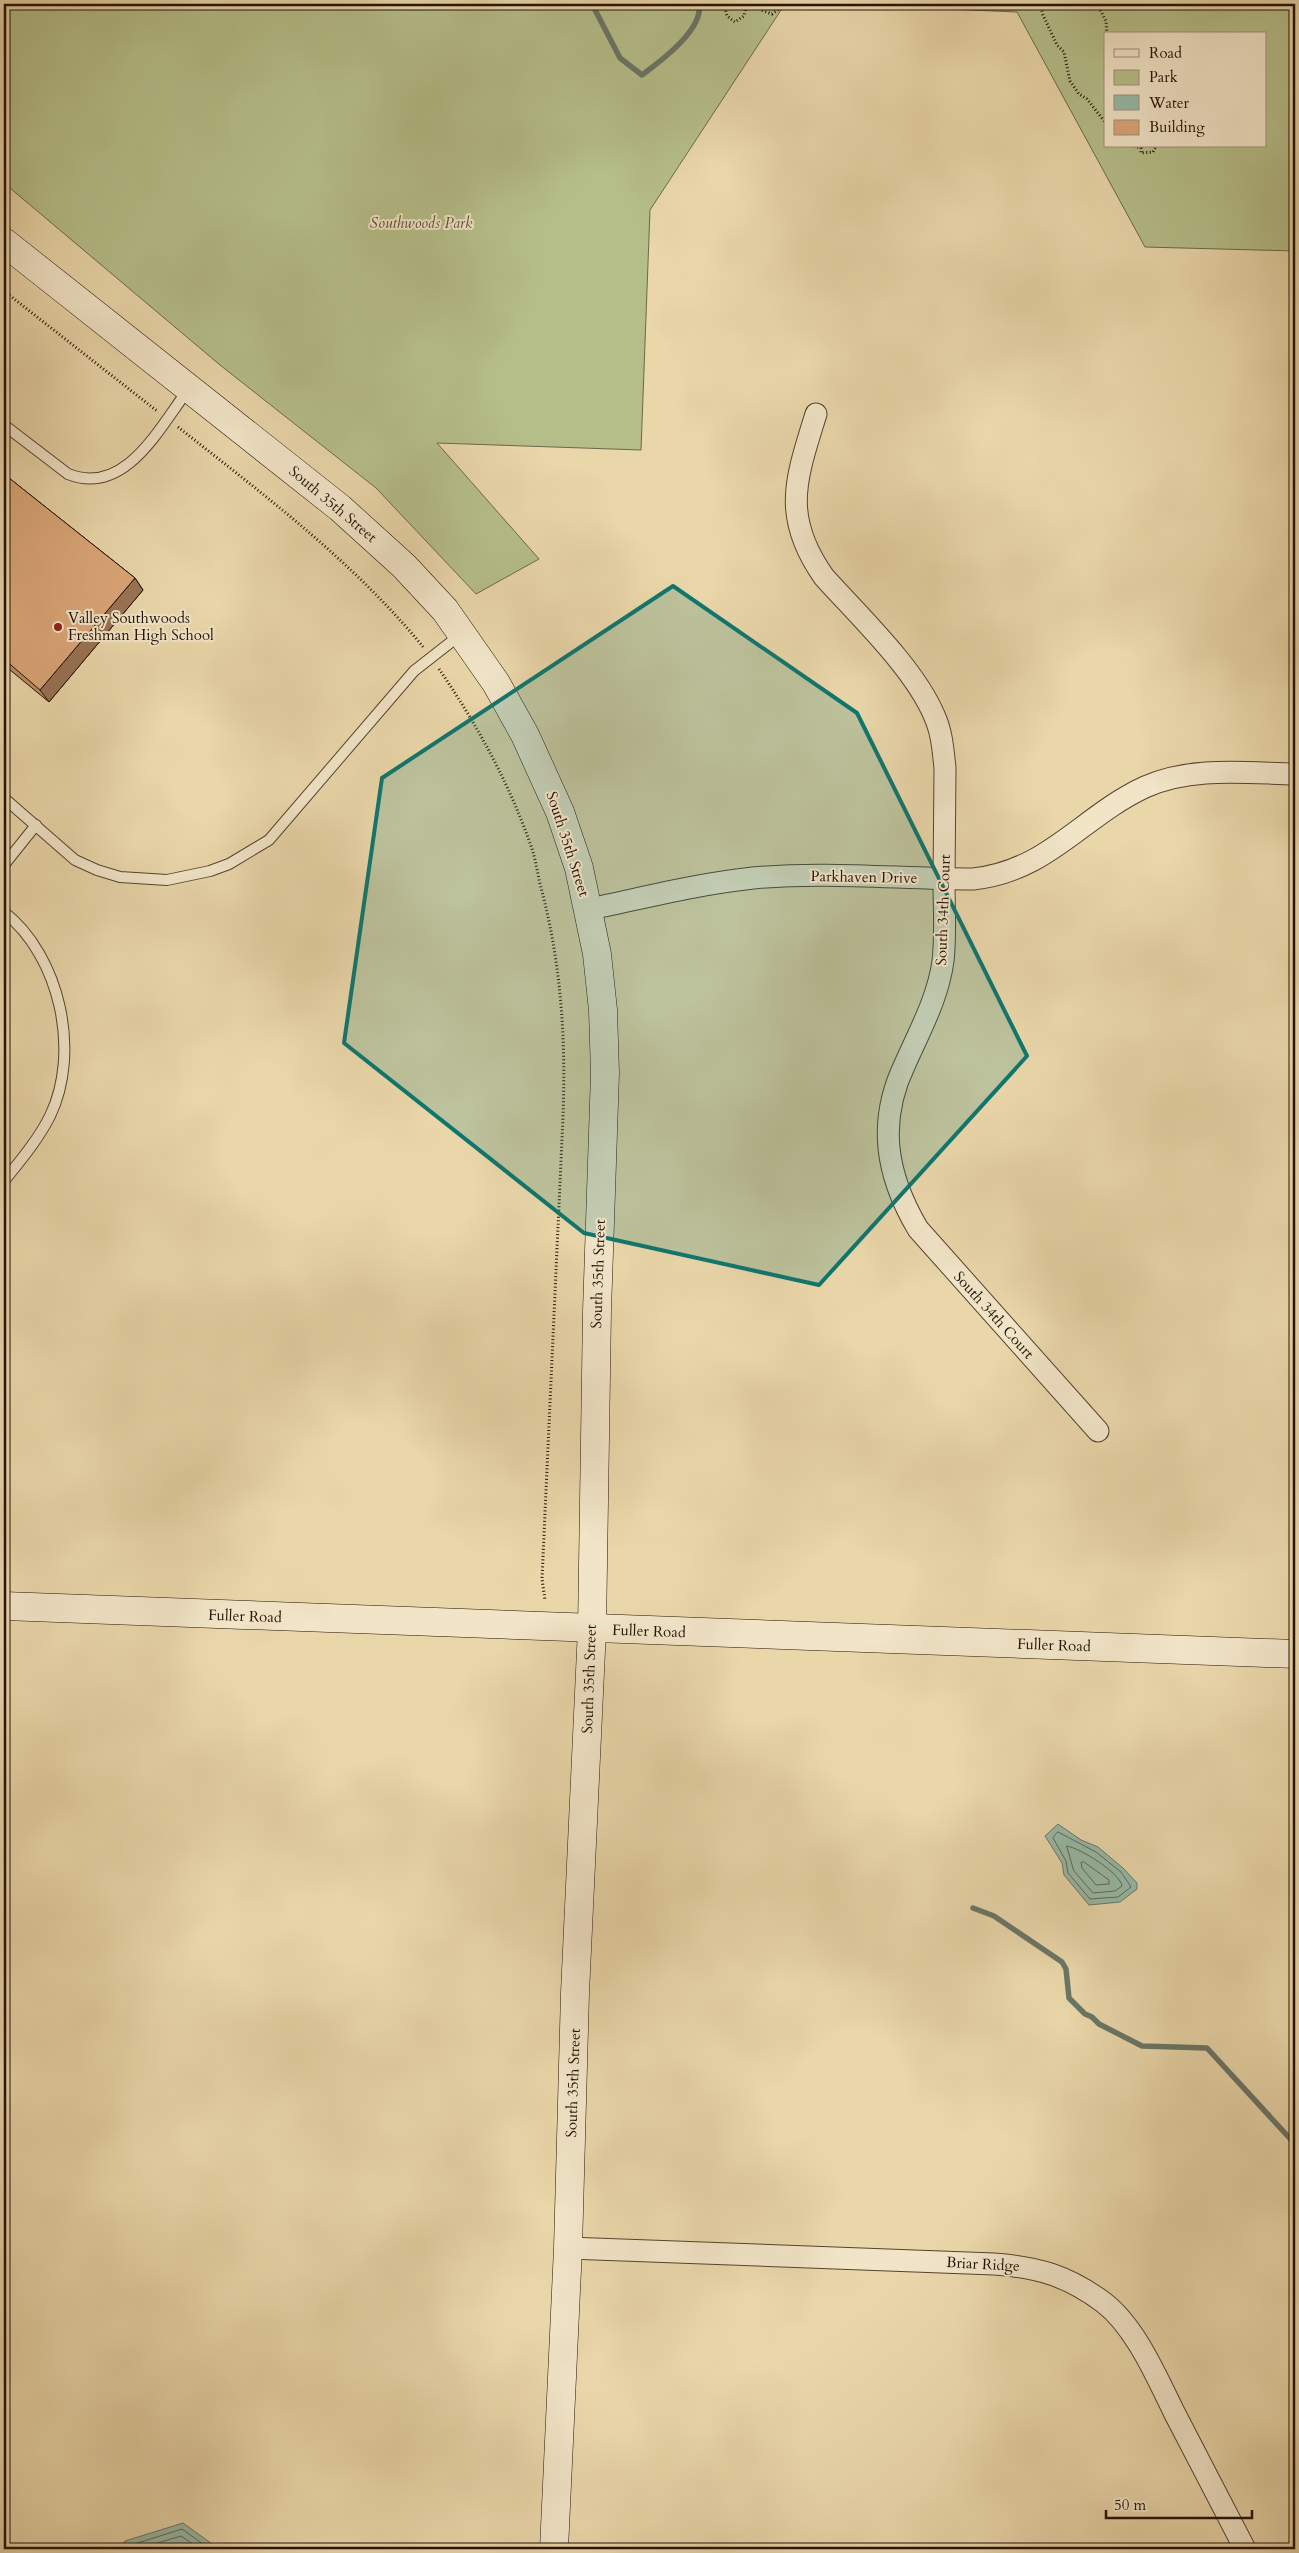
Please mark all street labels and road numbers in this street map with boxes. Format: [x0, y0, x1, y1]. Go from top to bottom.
street label: South 35th Street [285, 461, 381, 547]
street label: South 35th Street [542, 789, 594, 899]
street label: South 34th Court [931, 854, 955, 966]
street label: Parkhaven Drive [810, 866, 918, 888]
street label: South 35th Street [586, 1219, 610, 1329]
street label: South 34th Court [949, 1267, 1039, 1363]
street label: Fuller Road [208, 1605, 282, 1627]
street label: Fuller Road [612, 1620, 686, 1642]
street label: South 35th Street [577, 1624, 601, 1734]
street label: Fuller Road [1017, 1634, 1091, 1656]
street label: South 35th Street [561, 2028, 585, 2138]
street label: Briar Ridge [946, 2252, 1020, 2276]

